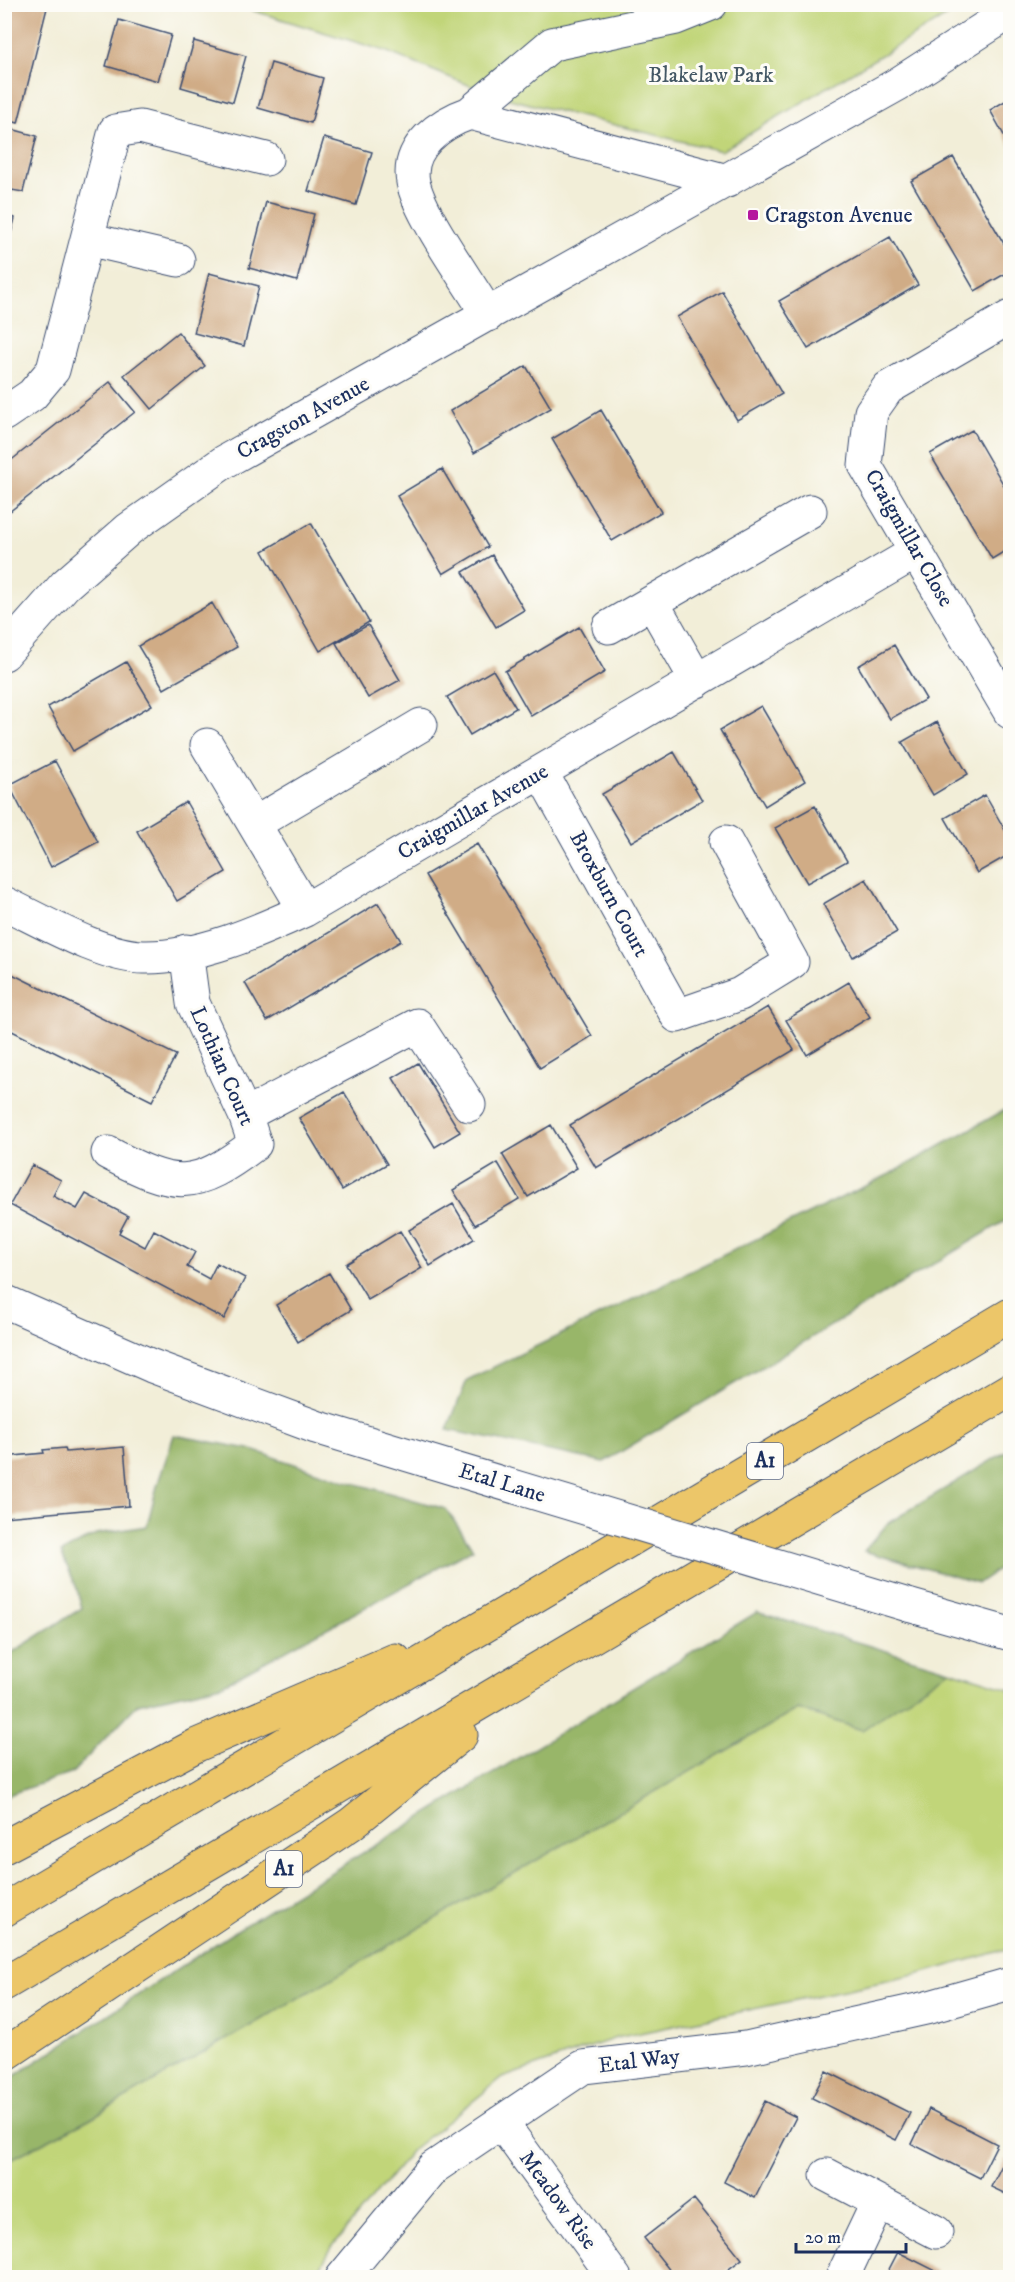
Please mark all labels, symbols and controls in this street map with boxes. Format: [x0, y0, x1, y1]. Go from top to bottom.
park label: Blakelaw Park [648, 62, 774, 89]
place label: Cragston Avenue [765, 202, 913, 229]
marker: Cragston Avenue [746, 208, 760, 222]
street label: Cragston Avenue [232, 370, 374, 466]
street label: Craigmillar Close [859, 464, 959, 612]
street label: Craigmillar Avenue [393, 758, 553, 866]
street label: Broxburn Court [563, 826, 655, 962]
street label: Lothian Court [184, 1002, 260, 1130]
road number: A1 [747, 1443, 783, 1479]
street label: Etal Lane [455, 1457, 549, 1509]
road number: A1 [266, 1851, 302, 1887]
street label: Etal Way [597, 2043, 682, 2079]
street label: Meadow Rise [513, 2145, 603, 2255]
scale bar [796, 2216, 906, 2254]
text: 20 m [805, 2227, 841, 2249]

